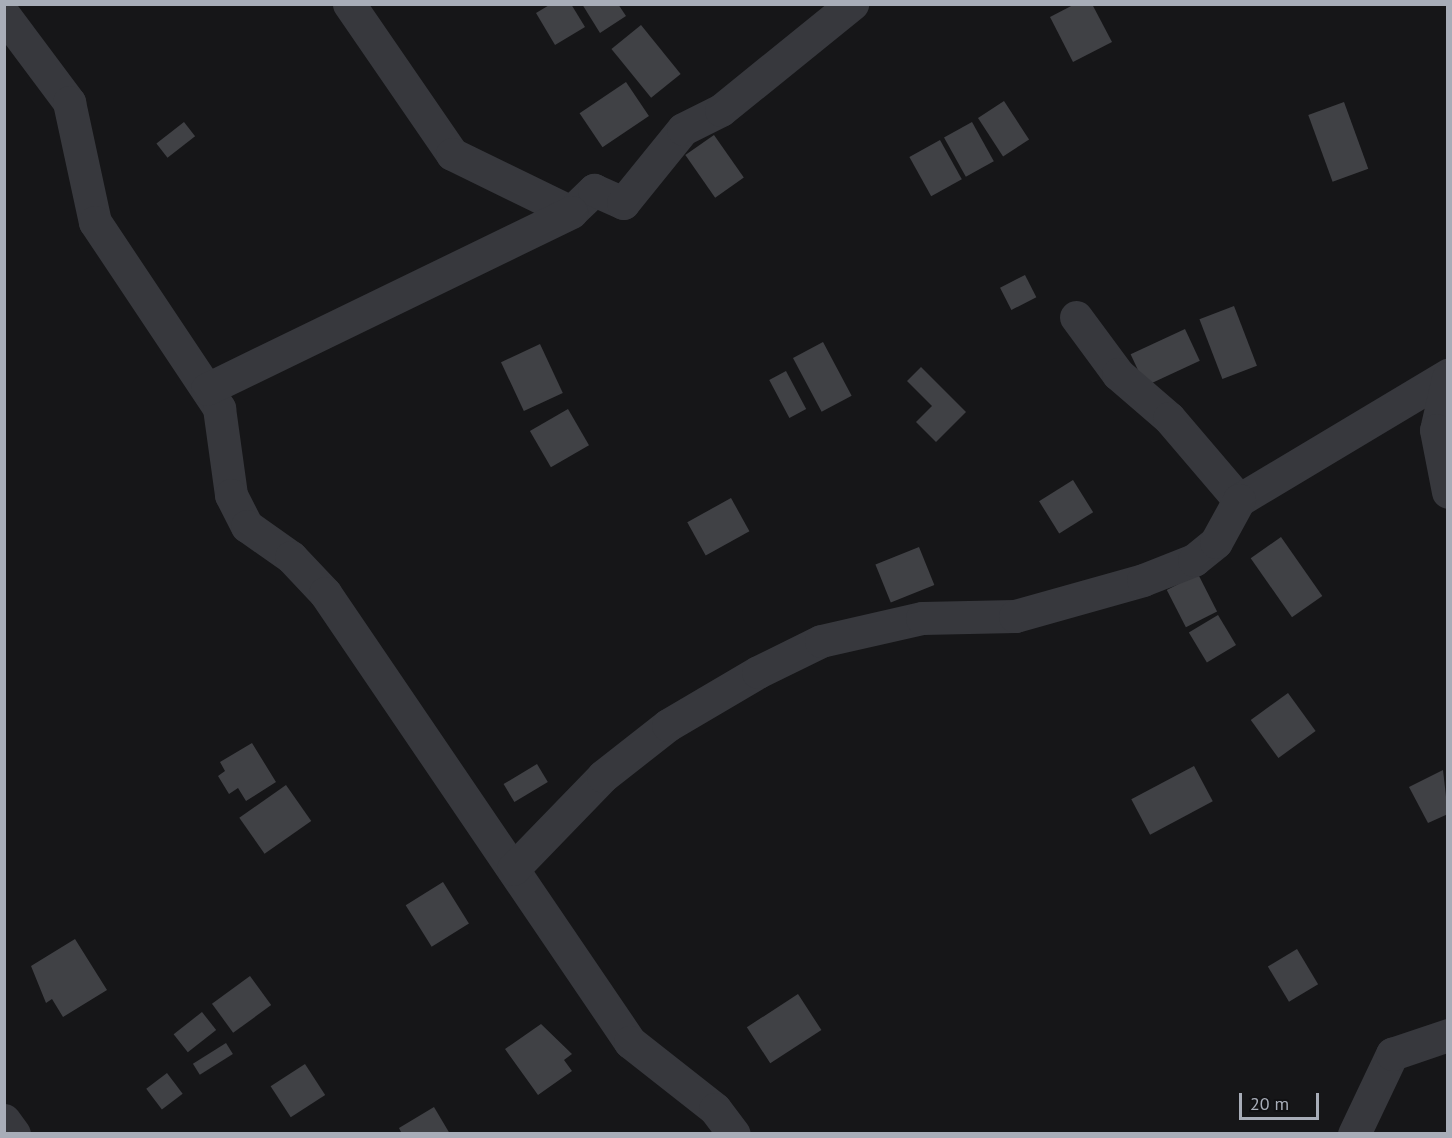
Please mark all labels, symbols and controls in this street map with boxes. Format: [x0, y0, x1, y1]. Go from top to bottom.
scale bar [1242, 1081, 1322, 1119]
text: 20 m [1250, 1092, 1289, 1115]

